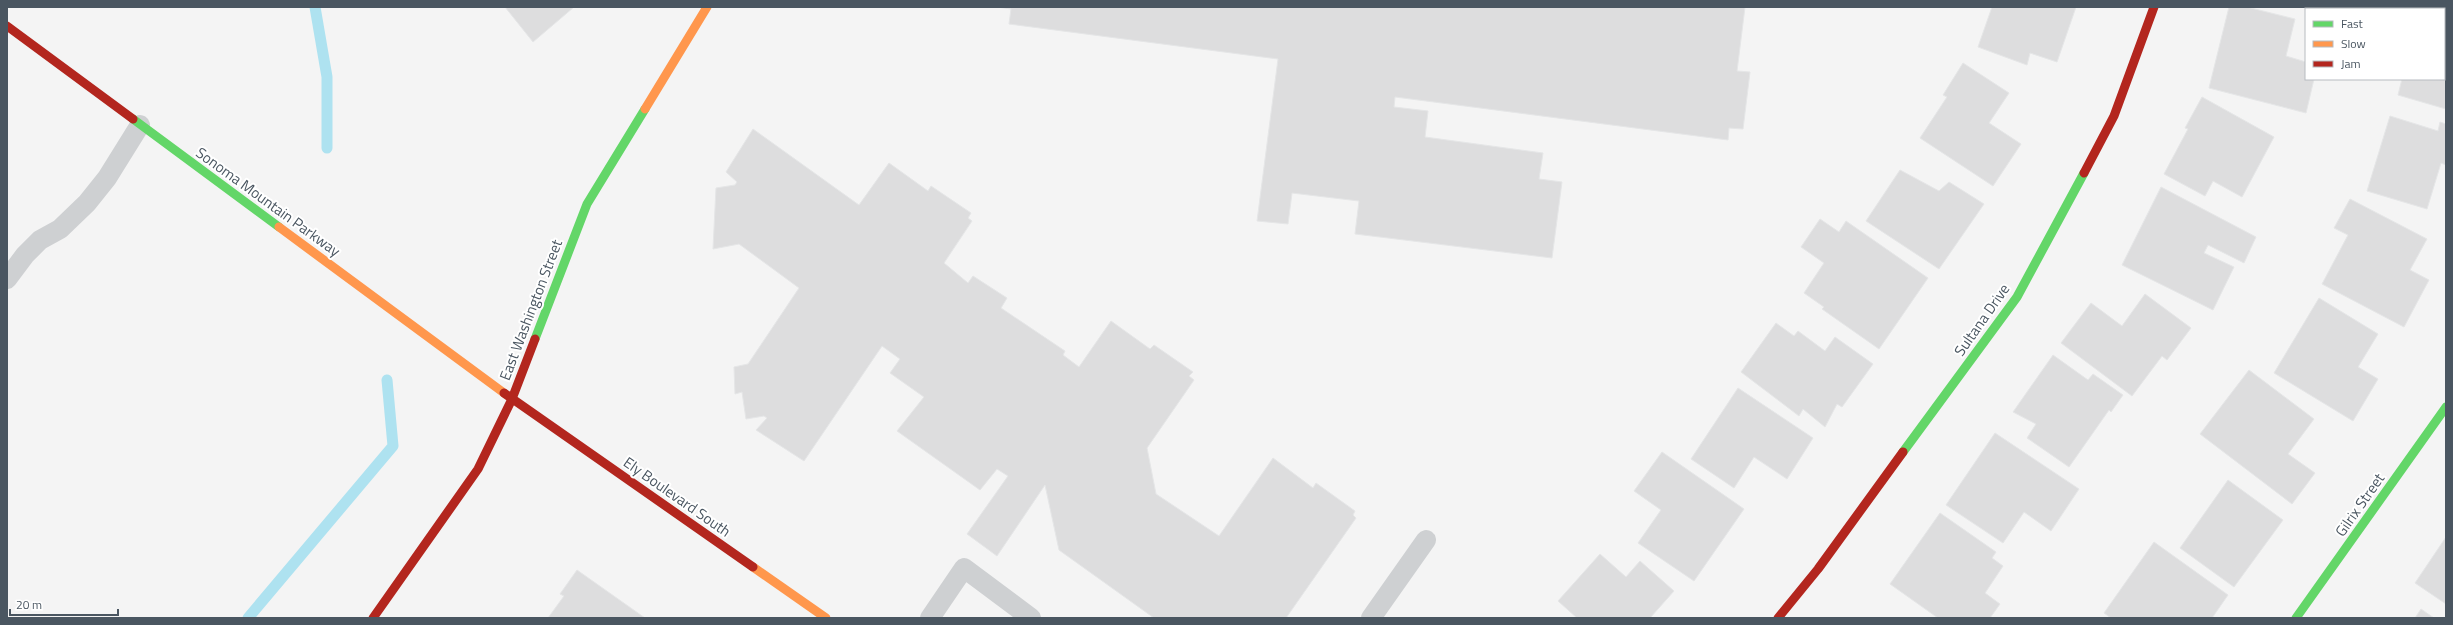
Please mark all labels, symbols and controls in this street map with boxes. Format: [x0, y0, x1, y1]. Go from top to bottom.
legend [2305, 8, 2445, 80]
text: Fast [2341, 14, 2364, 33]
text: Slow [2341, 34, 2366, 53]
text: Jam [2341, 54, 2361, 73]
street label: Sonoma Mountain Parkway [191, 141, 345, 262]
street label: East Washington Street [493, 235, 568, 384]
street label: Sultana Drive [1948, 279, 2015, 361]
street label: Ely Boulevard South [619, 451, 736, 542]
street label: Gilrix Street [2329, 468, 2390, 541]
scale bar [10, 591, 118, 617]
text: 20 m [16, 595, 42, 614]

